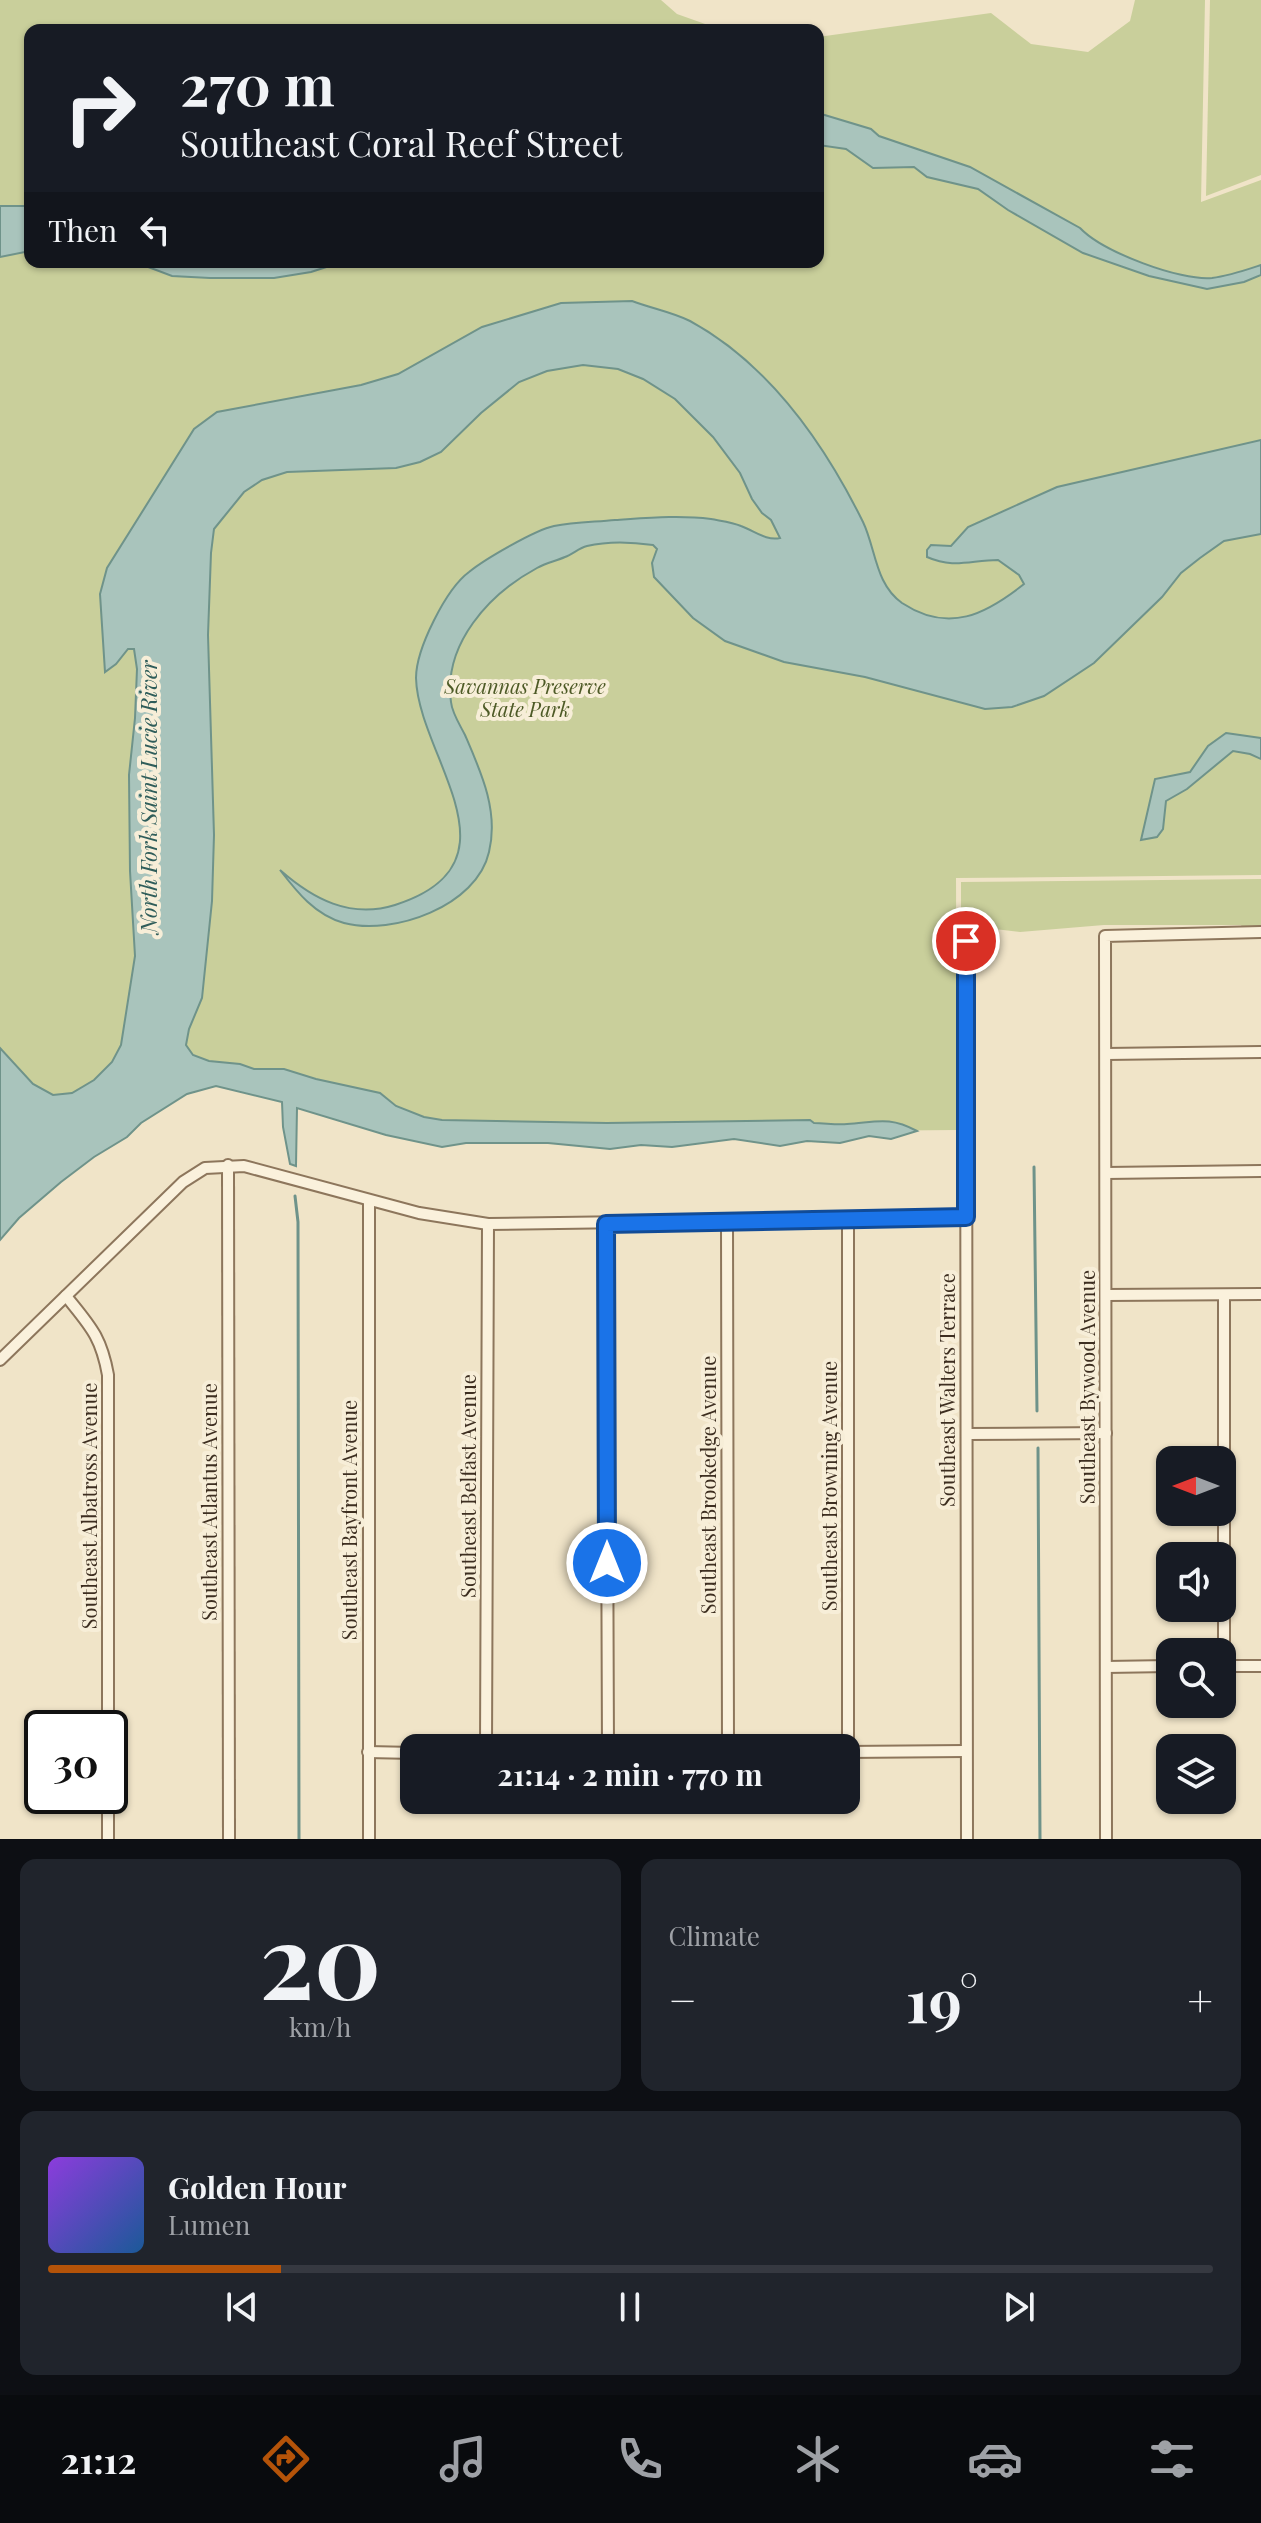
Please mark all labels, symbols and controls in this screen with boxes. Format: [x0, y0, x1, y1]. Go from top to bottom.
text: 270 m [180, 46, 335, 121]
icon: right [48, 56, 152, 160]
text: Southeast Coral Reef Street [180, 118, 622, 166]
icon: left [133, 208, 177, 252]
text: Then [48, 210, 117, 250]
water label: North Fork Saint Lucie River [133, 660, 163, 936]
park label: Savannas Preserve State Park [443, 672, 606, 722]
pin [932, 907, 1000, 975]
icon: arrive [944, 919, 988, 963]
street label: Southeast Bywood Avenue [1073, 1270, 1100, 1504]
street label: Southeast Walters Terrace [933, 1273, 960, 1507]
street label: Southeast Brookedge Avenue [694, 1356, 721, 1614]
street label: Southeast Browning Avenue [815, 1361, 842, 1611]
street label: Southeast Belfast Avenue [454, 1374, 481, 1598]
street label: Southeast Albatross Avenue [75, 1383, 102, 1629]
street label: Southeast Atlantus Avenue [195, 1383, 222, 1621]
street label: Southeast Bayfront Avenue [335, 1400, 362, 1640]
north arrow [1156, 1446, 1236, 1526]
map controls [1156, 1446, 1236, 1814]
position arrow [565, 1521, 649, 1605]
button: sound [1156, 1542, 1236, 1622]
button: search [1156, 1638, 1236, 1718]
speed limit sign: 30 [24, 1710, 128, 1814]
button: layers [1156, 1734, 1236, 1814]
text: 21:14 · 2 min · 770 m [497, 1754, 763, 1794]
text: 20 [260, 1887, 381, 2026]
text: Climate [669, 1918, 760, 1953]
text: 19° [906, 1958, 978, 2038]
text: − [669, 1969, 697, 2028]
text: + [1187, 1969, 1213, 2028]
text: km/h [289, 2009, 351, 2044]
text: Golden Hour [168, 2167, 347, 2207]
text: Lumen [168, 2207, 250, 2242]
icon: previous [220, 2285, 264, 2329]
icon: pause [608, 2285, 652, 2329]
icon: next [997, 2285, 1041, 2329]
icon: directions [258, 2431, 314, 2487]
icon: music [435, 2431, 491, 2487]
icon: phone [612, 2431, 668, 2487]
icon: climate [790, 2431, 846, 2487]
icon: car [967, 2431, 1023, 2487]
icon: filters [1144, 2431, 1200, 2487]
text: 21:12 [61, 2435, 136, 2483]

